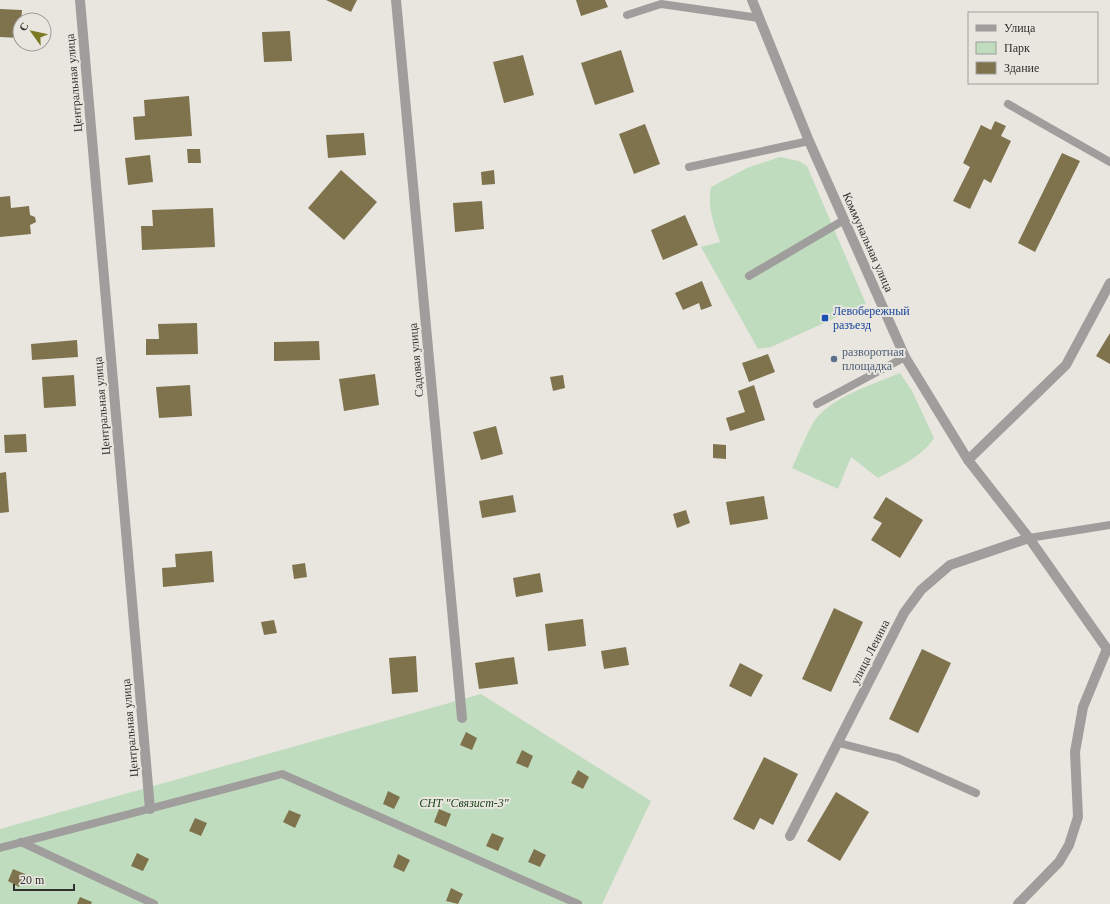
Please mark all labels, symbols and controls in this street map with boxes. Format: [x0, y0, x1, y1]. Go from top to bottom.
north arrow [12, 12, 52, 52]
legend [968, 12, 1098, 84]
text: С [16, 20, 31, 33]
text: Улица [1004, 21, 1036, 35]
street label: Центральная улица [63, 33, 85, 133]
text: Парк [1004, 41, 1030, 55]
text: Здание [1004, 61, 1039, 75]
street label: Коммунальная улица [840, 190, 897, 295]
place label: Левобережный разъезд [833, 304, 910, 332]
marker: Левобережный разъезд [820, 313, 830, 323]
street label: Садовая улица [406, 322, 426, 398]
place label: разворотная площадка [842, 345, 904, 373]
marker: разворотная площадка [829, 354, 839, 364]
street label: Центральная улица [91, 356, 113, 456]
street label: улица Ленина [848, 617, 893, 687]
street label: Центральная улица [119, 678, 141, 778]
park label: СНТ "Связист-3" [419, 796, 510, 810]
scale bar [14, 866, 74, 892]
text: 20 m [20, 873, 45, 887]

